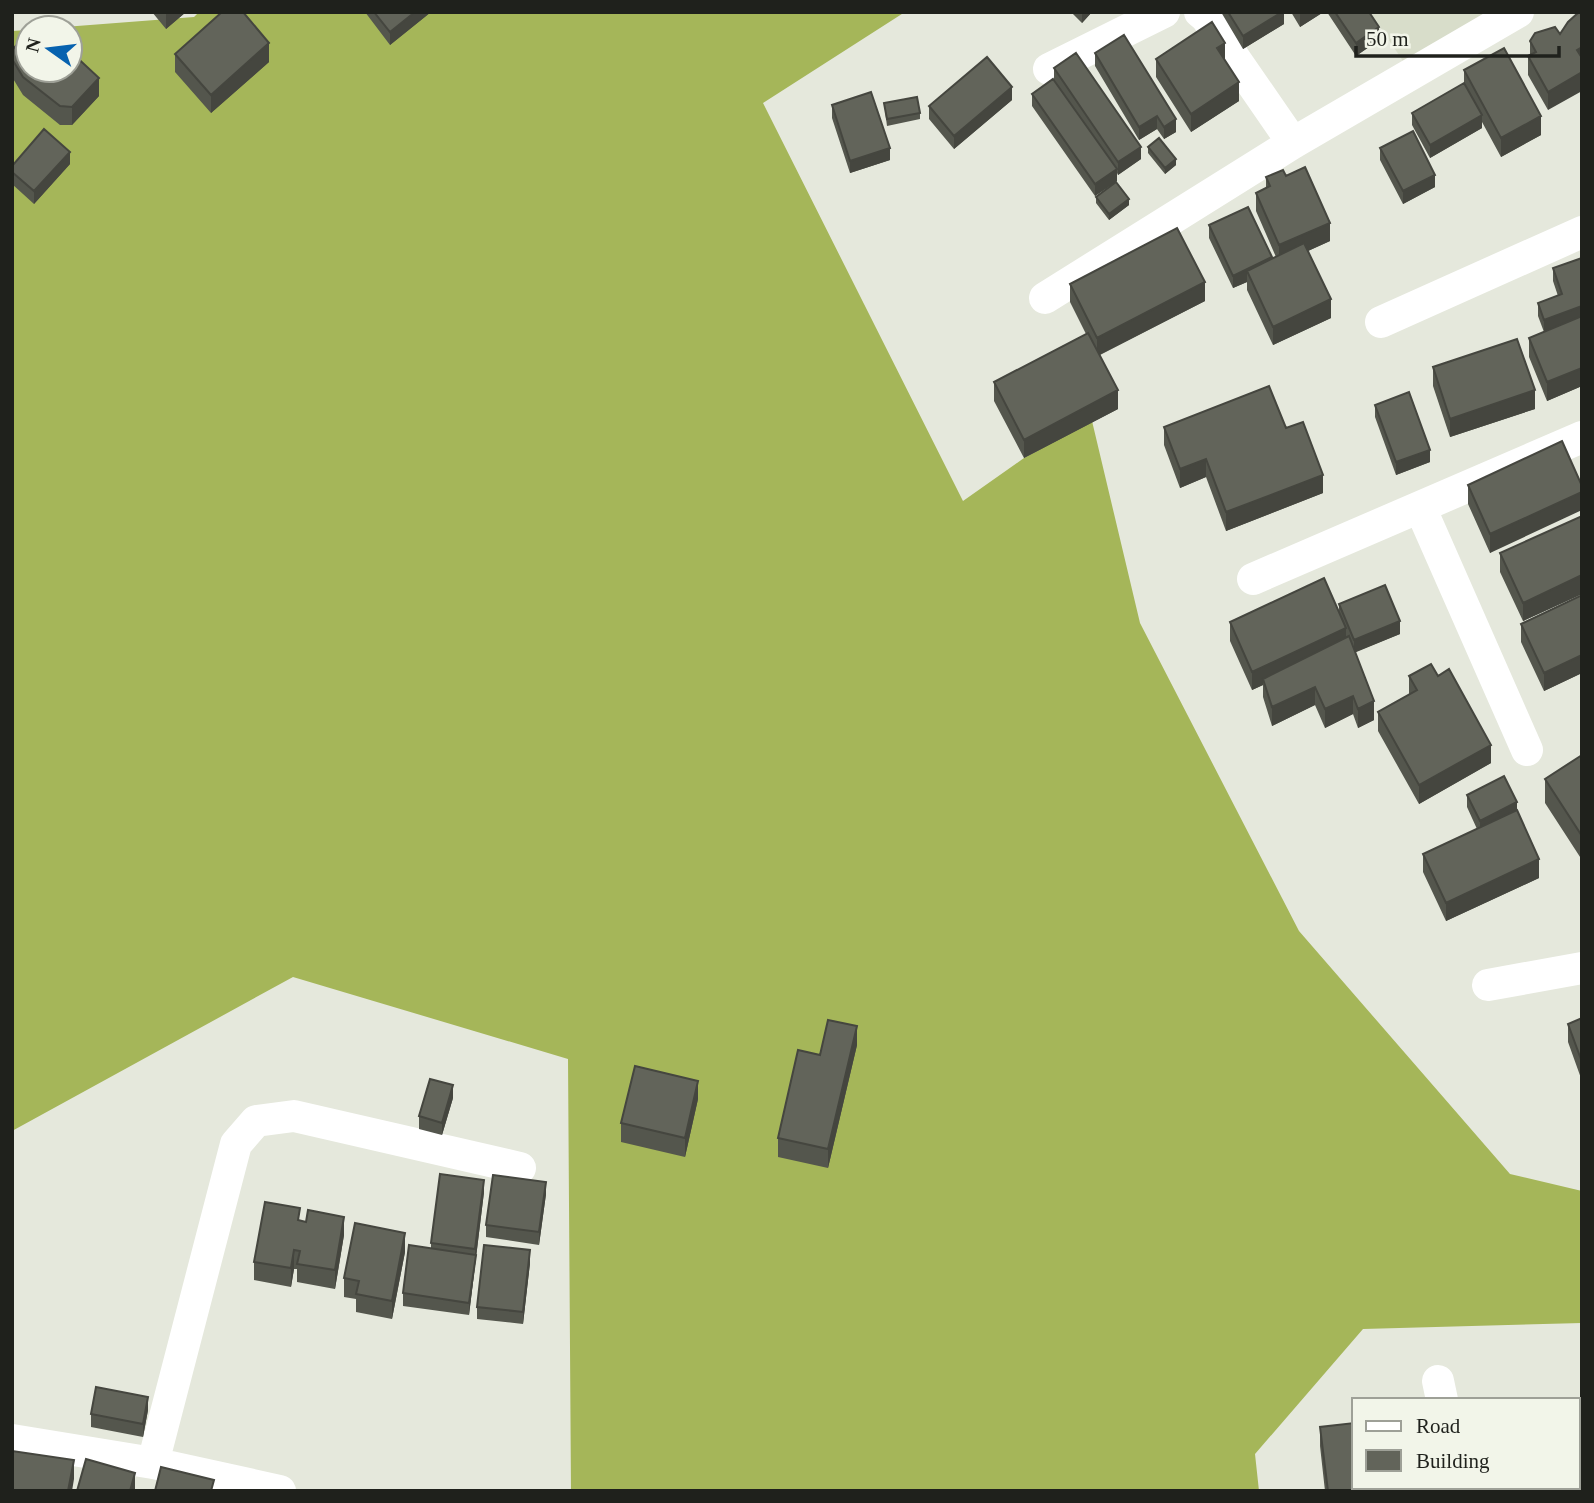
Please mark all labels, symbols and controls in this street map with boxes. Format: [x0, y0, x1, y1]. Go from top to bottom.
north arrow [14, 14, 84, 84]
scale bar [1356, 14, 1559, 58]
text: 50 m [1366, 27, 1409, 51]
text: N [21, 36, 45, 54]
legend [1352, 1398, 1580, 1489]
text: Road [1416, 1414, 1461, 1438]
text: Building [1416, 1449, 1490, 1473]

